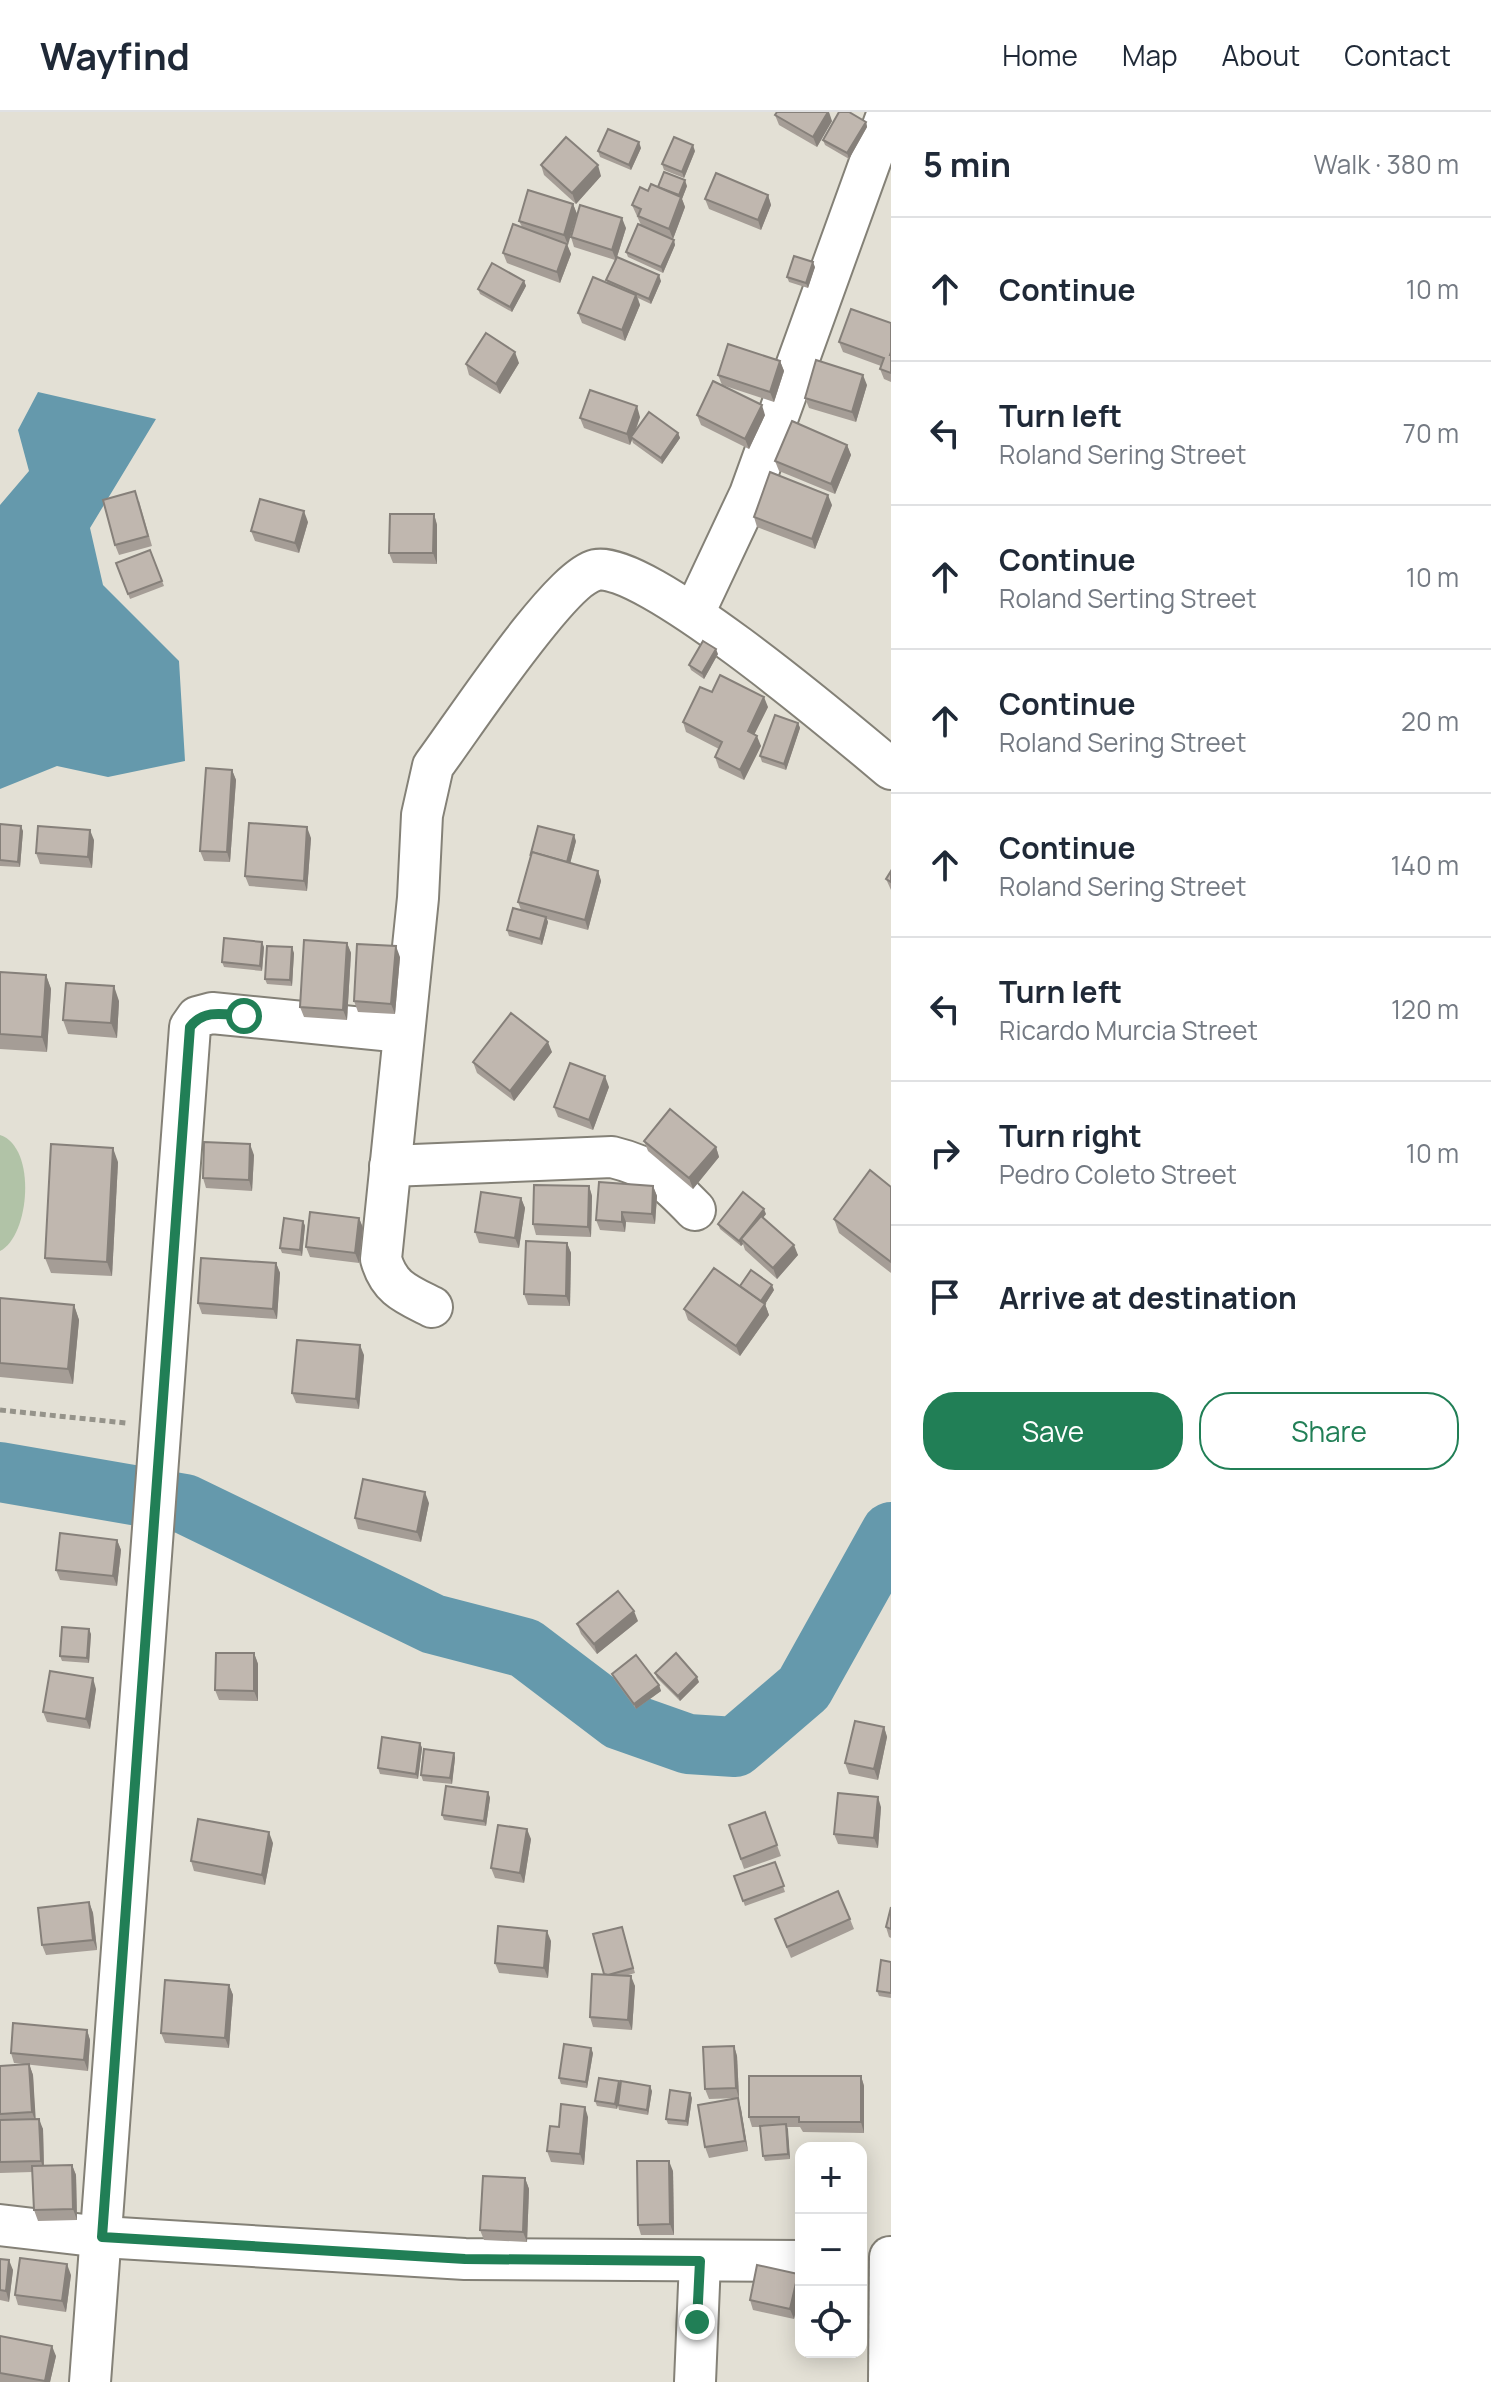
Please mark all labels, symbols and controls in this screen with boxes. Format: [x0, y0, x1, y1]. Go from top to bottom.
text: Wayfind [40, 29, 190, 81]
text: Home [1002, 36, 1078, 74]
text: Map [1122, 36, 1178, 74]
text: About [1222, 36, 1300, 74]
text: Contact [1344, 36, 1451, 74]
text: 5 min [923, 141, 1011, 187]
text: Walk · 380 m [1314, 146, 1459, 182]
icon: ahead [923, 267, 967, 311]
text: Continue [999, 269, 1135, 310]
text: 10 m [1406, 271, 1459, 307]
text: Turn left [999, 395, 1122, 436]
icon: left [923, 411, 967, 455]
text: 70 m [1403, 415, 1459, 451]
text: Roland Sering Street [999, 436, 1246, 472]
text: Continue [999, 539, 1135, 580]
icon: ahead [923, 555, 967, 599]
text: 10 m [1406, 559, 1459, 595]
text: Roland Serting Street [999, 580, 1257, 616]
text: Continue [999, 683, 1135, 724]
icon: ahead [923, 699, 967, 743]
text: 20 m [1401, 703, 1459, 739]
text: Roland Sering Street [999, 724, 1246, 760]
text: Continue [999, 827, 1135, 868]
icon: ahead [923, 843, 967, 887]
text: 140 m [1390, 847, 1459, 883]
text: Roland Sering Street [999, 868, 1246, 904]
text: Turn left [999, 971, 1122, 1012]
icon: left [923, 987, 967, 1031]
text: 120 m [1391, 991, 1459, 1027]
route start [226, 998, 262, 1034]
text: Ricardo Murcia Street [999, 1012, 1258, 1048]
text: Turn right [999, 1115, 1142, 1156]
icon: right [923, 1131, 967, 1175]
text: 10 m [1406, 1135, 1459, 1171]
text: Pedro Coleto Street [999, 1156, 1237, 1192]
icon: arrive [923, 1275, 967, 1319]
text: Arrive at destination [999, 1277, 1297, 1318]
button: Save [923, 1392, 1183, 1470]
button: Share [1199, 1392, 1459, 1470]
map controls [795, 2142, 867, 2358]
button: + [795, 2142, 867, 2214]
button: − [795, 2214, 867, 2286]
button: locate [795, 2286, 867, 2358]
route end [679, 2304, 715, 2340]

